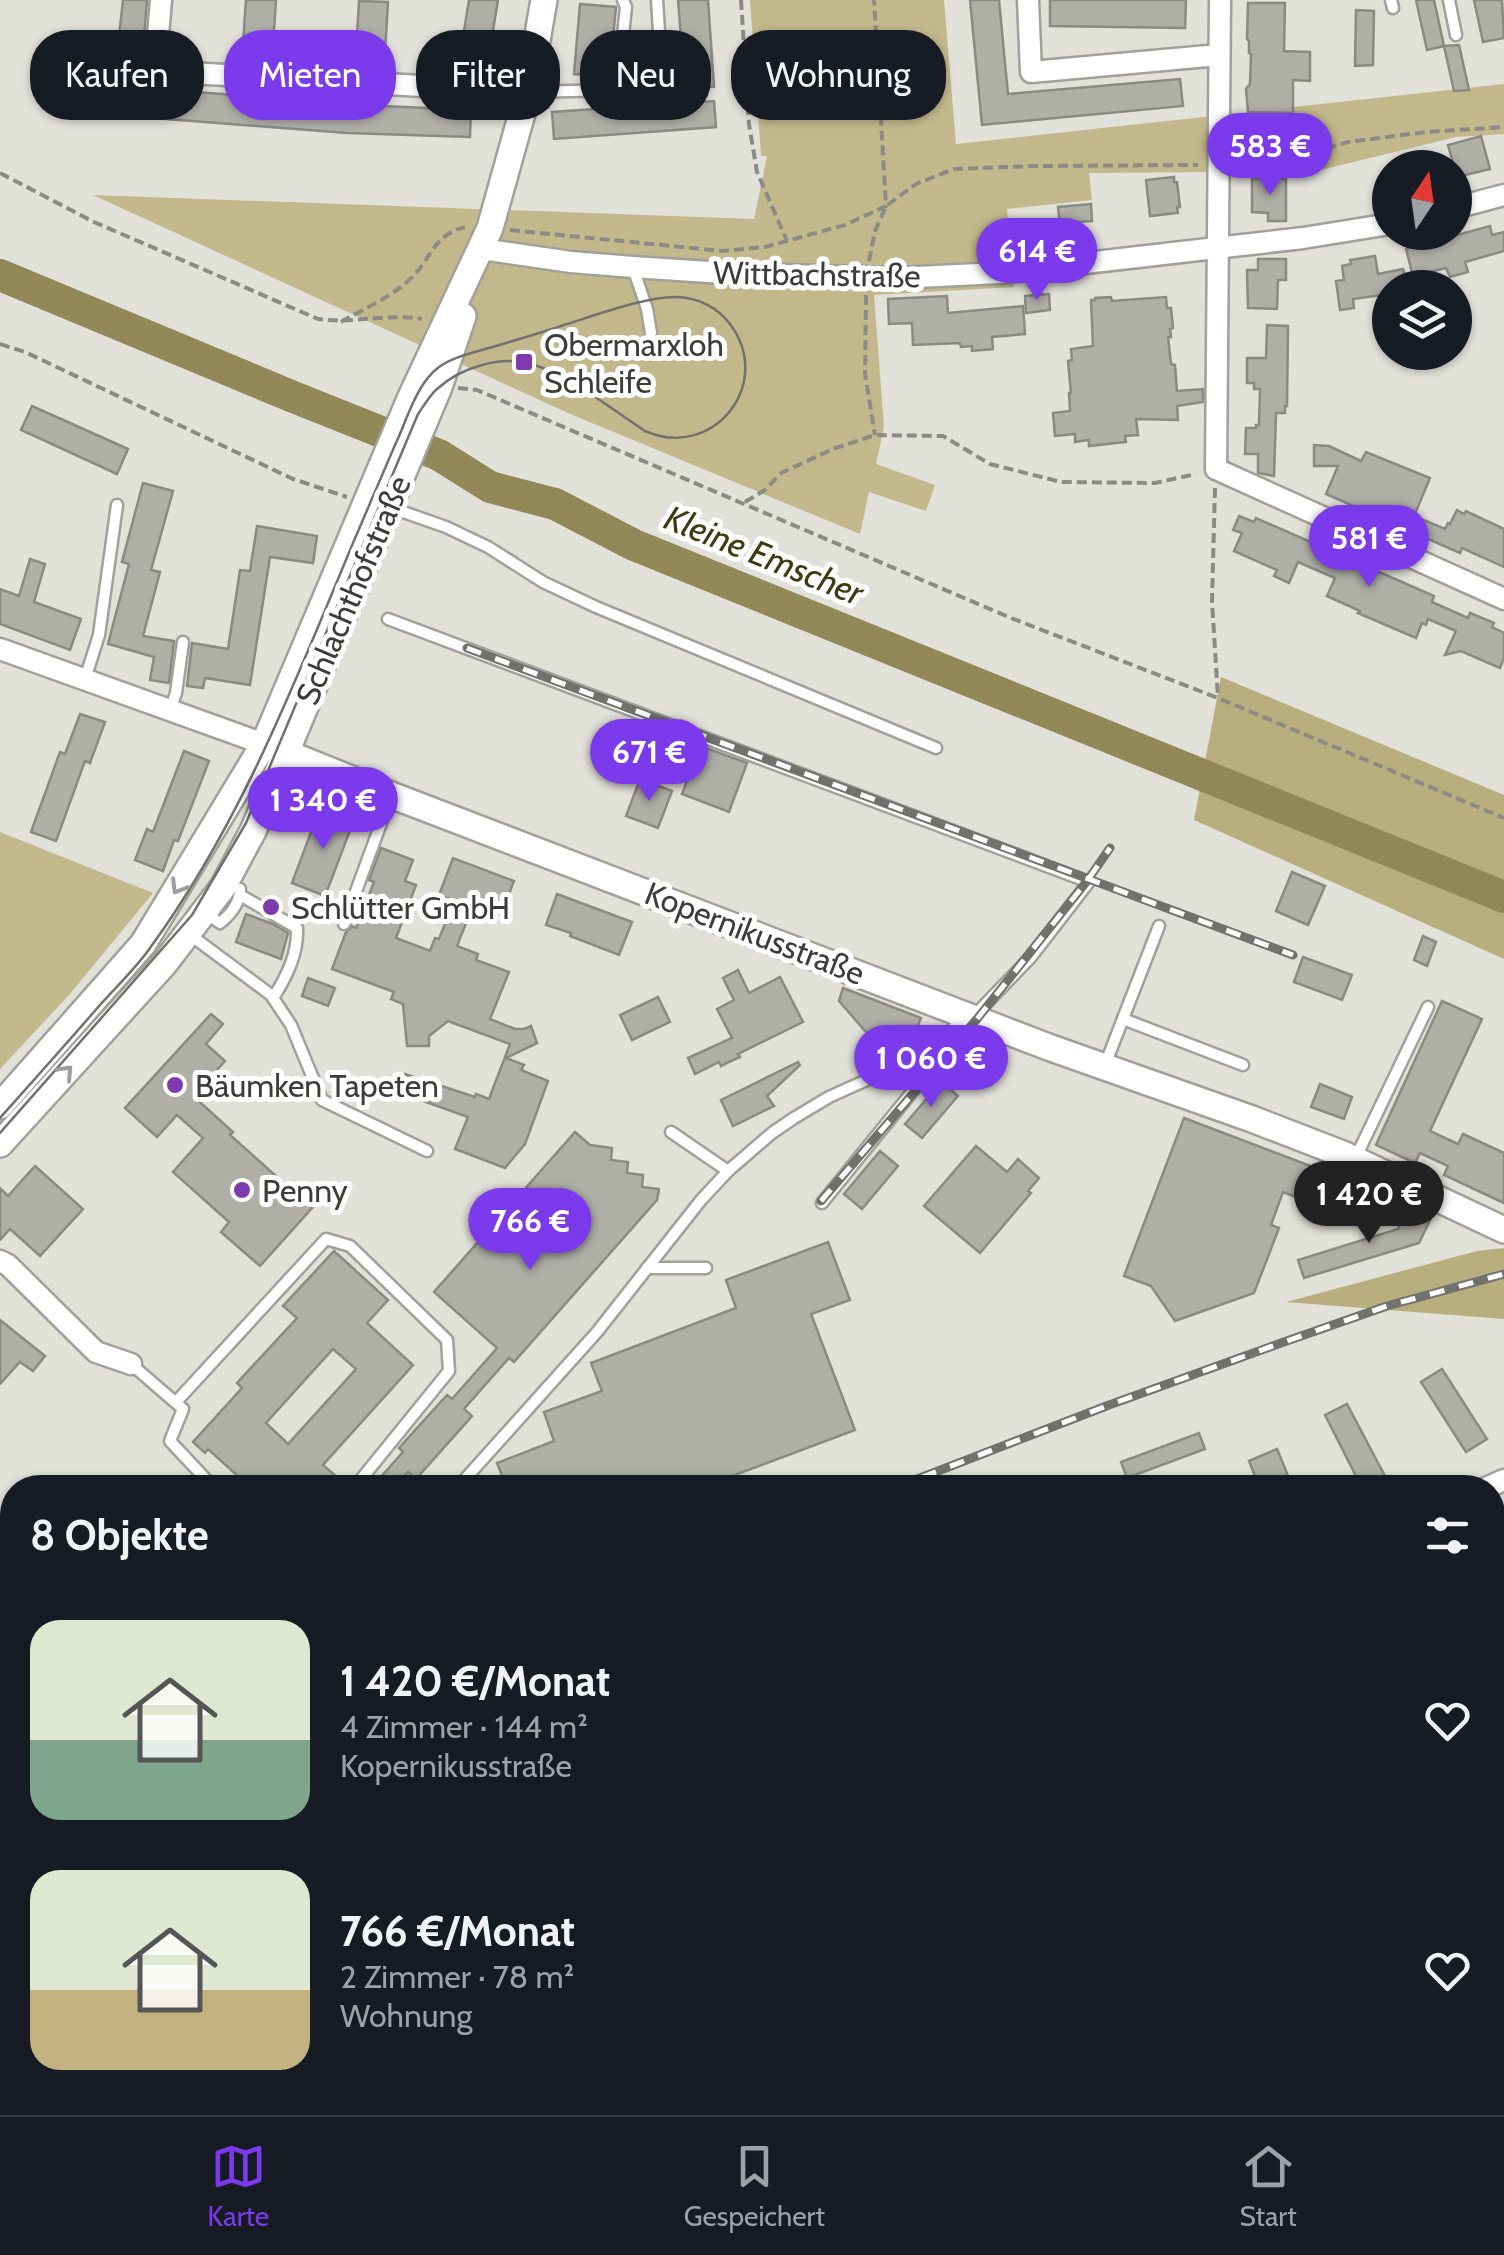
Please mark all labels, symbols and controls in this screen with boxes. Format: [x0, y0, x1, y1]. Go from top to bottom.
chip: Kaufen [30, 30, 204, 120]
chip: Mieten [224, 30, 396, 120]
chip: Filter [416, 30, 560, 120]
chip: Neu [580, 30, 711, 120]
chip: Wohnung [731, 30, 946, 120]
pin: 583 € [1200, 113, 1340, 198]
text: 583 € [1229, 126, 1311, 165]
north arrow [1372, 150, 1472, 250]
map controls [1372, 150, 1472, 370]
pin: 614 € [967, 218, 1107, 303]
text: 614 € [998, 231, 1076, 270]
street label: Wittbachstraße [713, 253, 921, 295]
button: layers [1372, 270, 1472, 370]
place label: Obermarxloh Schleife [544, 325, 724, 401]
marker: Obermarxloh Schleife [513, 351, 535, 373]
street label: Schlachthofstraße [287, 470, 419, 710]
water label: Kleine Emscher [658, 496, 871, 615]
pin: 581 € [1299, 505, 1439, 590]
text: 581 € [1331, 518, 1407, 557]
pin: 671 € [579, 719, 719, 804]
text: 671 € [612, 732, 686, 771]
pin: 1 340 € [231, 767, 415, 852]
text: 1 340 € [270, 780, 376, 819]
street label: Kopernikusstraße [640, 873, 870, 993]
one-way arrow [171, 876, 190, 894]
place label: Schlütter GmbH [291, 888, 510, 927]
marker: Schlütter GmbH [260, 896, 282, 918]
pin: 1 060 € [839, 1025, 1023, 1110]
text: 1 060 € [876, 1038, 986, 1077]
one-way arrow [54, 1065, 72, 1084]
place label: Bäumken Tapeten [195, 1066, 439, 1105]
marker: Bäumken Tapeten [164, 1074, 186, 1096]
pin: 1 420 € [1277, 1161, 1461, 1246]
place label: Penny [262, 1171, 348, 1210]
text: 1 420 € [1316, 1174, 1422, 1213]
marker: Penny [231, 1179, 253, 1201]
pin: 766 € [460, 1188, 600, 1273]
text: 766 € [490, 1201, 570, 1240]
icon: filters [1420, 1508, 1475, 1563]
text: 8 Objekte [30, 1509, 209, 1561]
text: 1 420 €/Monat [340, 1655, 610, 1707]
icon: home [110, 1660, 230, 1780]
icon: heart [1420, 1693, 1475, 1748]
text: 4 Zimmer · 144 m² [340, 1707, 588, 1746]
text: Kopernikusstraße [340, 1746, 572, 1785]
text: 766 €/Monat [340, 1905, 575, 1957]
icon: home [110, 1910, 230, 2030]
icon: heart [1420, 1943, 1475, 1998]
text: 2 Zimmer · 78 m² [340, 1957, 574, 1996]
text: Wohnung [340, 1996, 472, 2035]
tab: Karte [207, 2139, 269, 2233]
tab: Gespeichert [684, 2139, 825, 2233]
tab: Start [1240, 2139, 1297, 2233]

